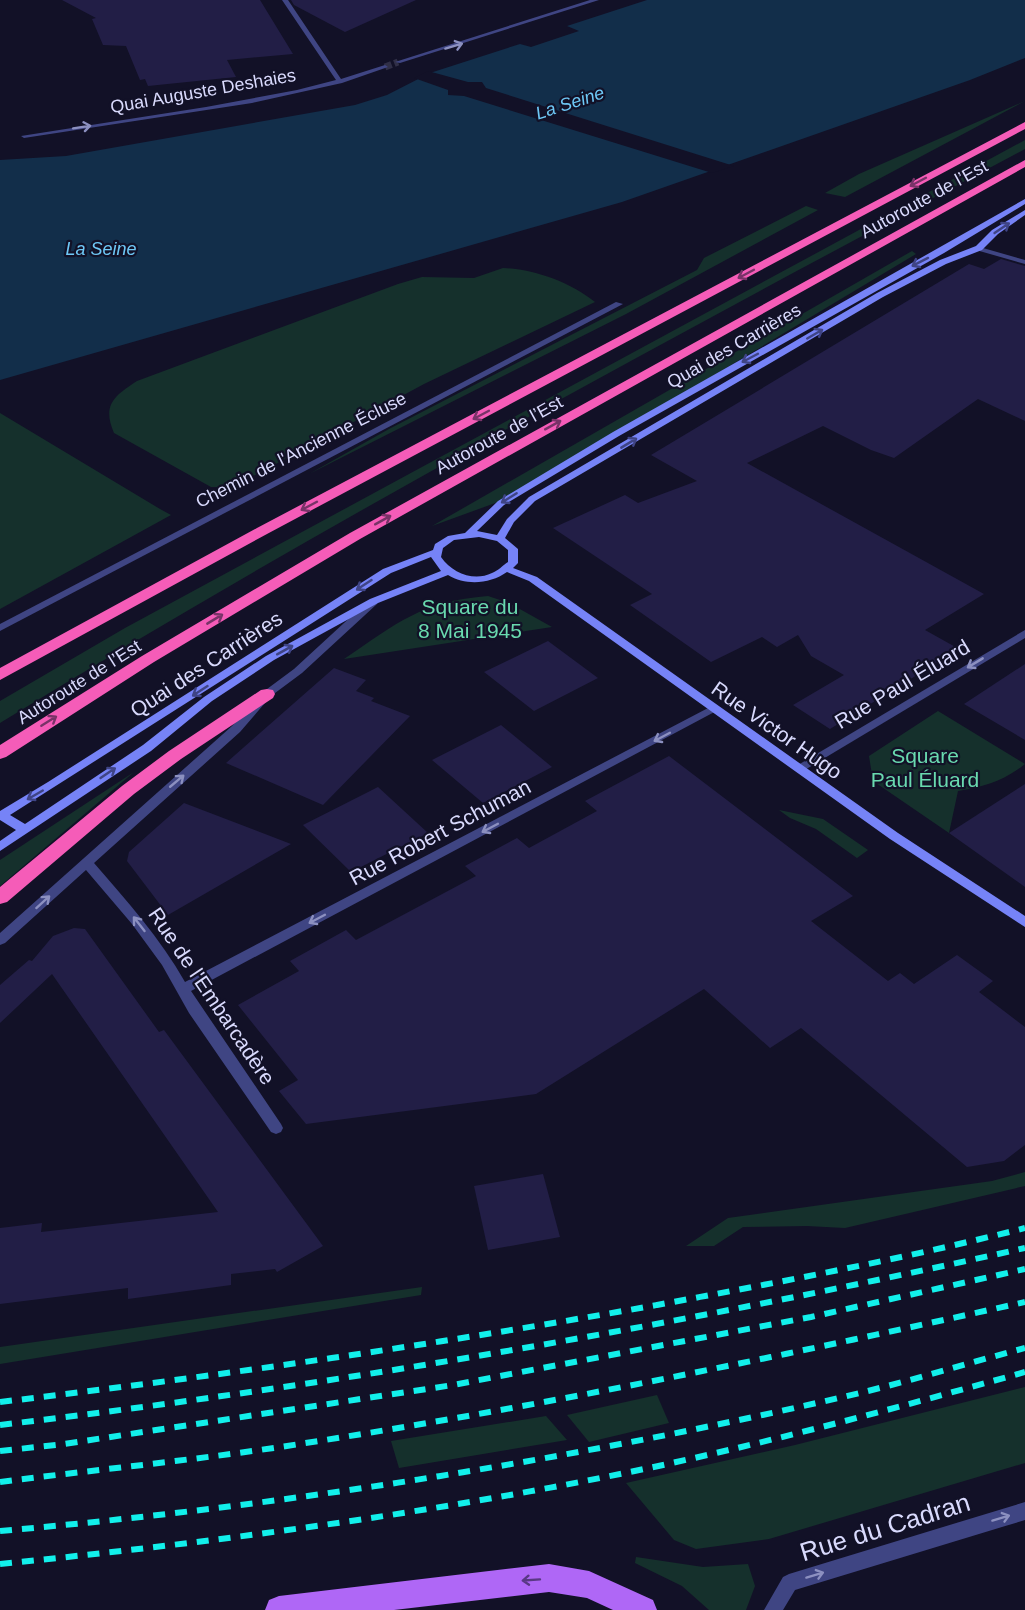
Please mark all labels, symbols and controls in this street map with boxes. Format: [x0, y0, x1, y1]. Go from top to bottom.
one-way arrow [444, 40, 463, 51]
street label: Quai Auguste Deshaies [109, 65, 297, 117]
water label: La Seine [533, 83, 607, 123]
one-way arrow [72, 122, 91, 133]
street label: Autoroute de l’Est [857, 156, 991, 242]
one-way arrow [909, 177, 927, 188]
one-way arrow [994, 222, 1010, 234]
water label: La Seine [65, 239, 137, 259]
one-way arrow [912, 256, 929, 268]
one-way arrow [737, 269, 755, 280]
street label: Quai des Carrières [664, 300, 804, 392]
one-way arrow [806, 327, 823, 339]
one-way arrow [742, 353, 760, 364]
street label: Chemin de l'Ancienne Écluse [192, 388, 410, 512]
street label: Autoroute de l’Est [432, 392, 566, 478]
one-way arrow [472, 409, 490, 421]
one-way arrow [544, 419, 561, 431]
one-way arrow [620, 436, 637, 448]
one-way arrow [501, 492, 518, 504]
one-way arrow [300, 501, 318, 512]
one-way arrow [374, 514, 391, 526]
one-way arrow [356, 580, 373, 592]
park label: Square du 8 Mai 1945 [418, 595, 522, 642]
street label: Quai des Carrières [126, 606, 286, 722]
one-way arrow [206, 613, 223, 625]
street label: Rue Paul Éluard [831, 635, 973, 733]
street label: Autoroute de l’Est [13, 636, 145, 728]
one-way arrow [276, 644, 293, 656]
one-way arrow [967, 657, 984, 669]
street label: Rue Victor Hugo [707, 676, 847, 784]
one-way arrow [192, 685, 209, 697]
one-way arrow [40, 715, 57, 727]
one-way arrow [654, 731, 671, 743]
park label: Square Paul Éluard [871, 744, 979, 791]
one-way arrow [100, 767, 117, 780]
one-way arrow [169, 774, 184, 788]
street label: Rue Robert Schuman [345, 774, 535, 890]
one-way arrow [27, 790, 45, 801]
one-way arrow [481, 823, 499, 834]
one-way arrow [36, 895, 51, 909]
street label: Rue de l'Embarcadère [144, 903, 280, 1089]
one-way arrow [309, 914, 327, 925]
one-way arrow [133, 916, 146, 932]
street label: Rue du Cadran [796, 1487, 974, 1567]
one-way arrow [991, 1512, 1010, 1523]
one-way arrow [805, 1569, 824, 1580]
one-way arrow [522, 1574, 542, 1585]

